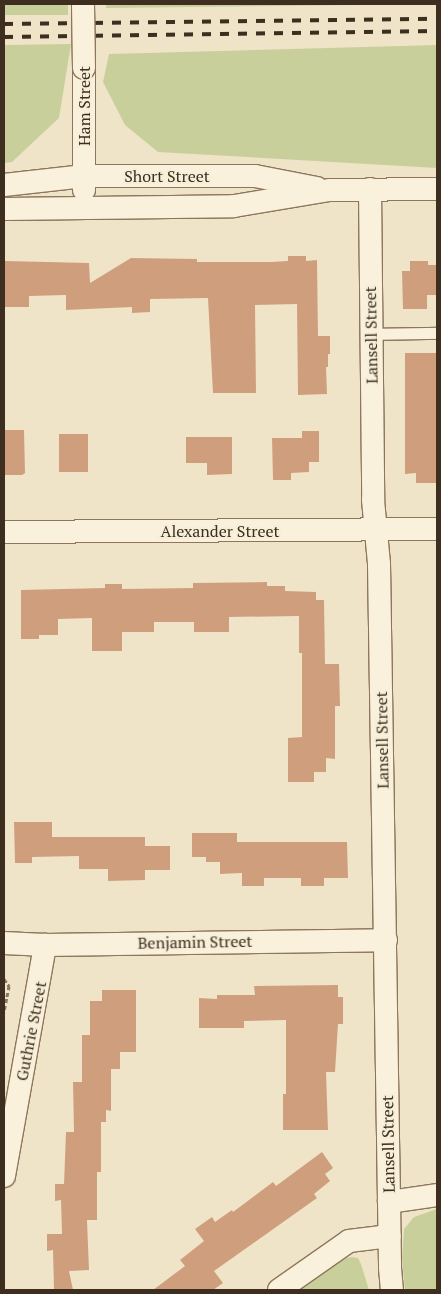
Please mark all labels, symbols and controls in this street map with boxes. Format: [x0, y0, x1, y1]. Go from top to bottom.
street label: Ham Street [74, 66, 94, 146]
street label: Short Street [124, 166, 210, 186]
street label: Lansell Street [361, 286, 381, 384]
street label: Alexander Street [160, 521, 280, 541]
street label: Lansell Street [372, 691, 392, 789]
street label: Benjamin Street [137, 931, 253, 953]
street label: Guthrie Street [12, 980, 50, 1082]
street label: Lansell Street [378, 1095, 398, 1193]

